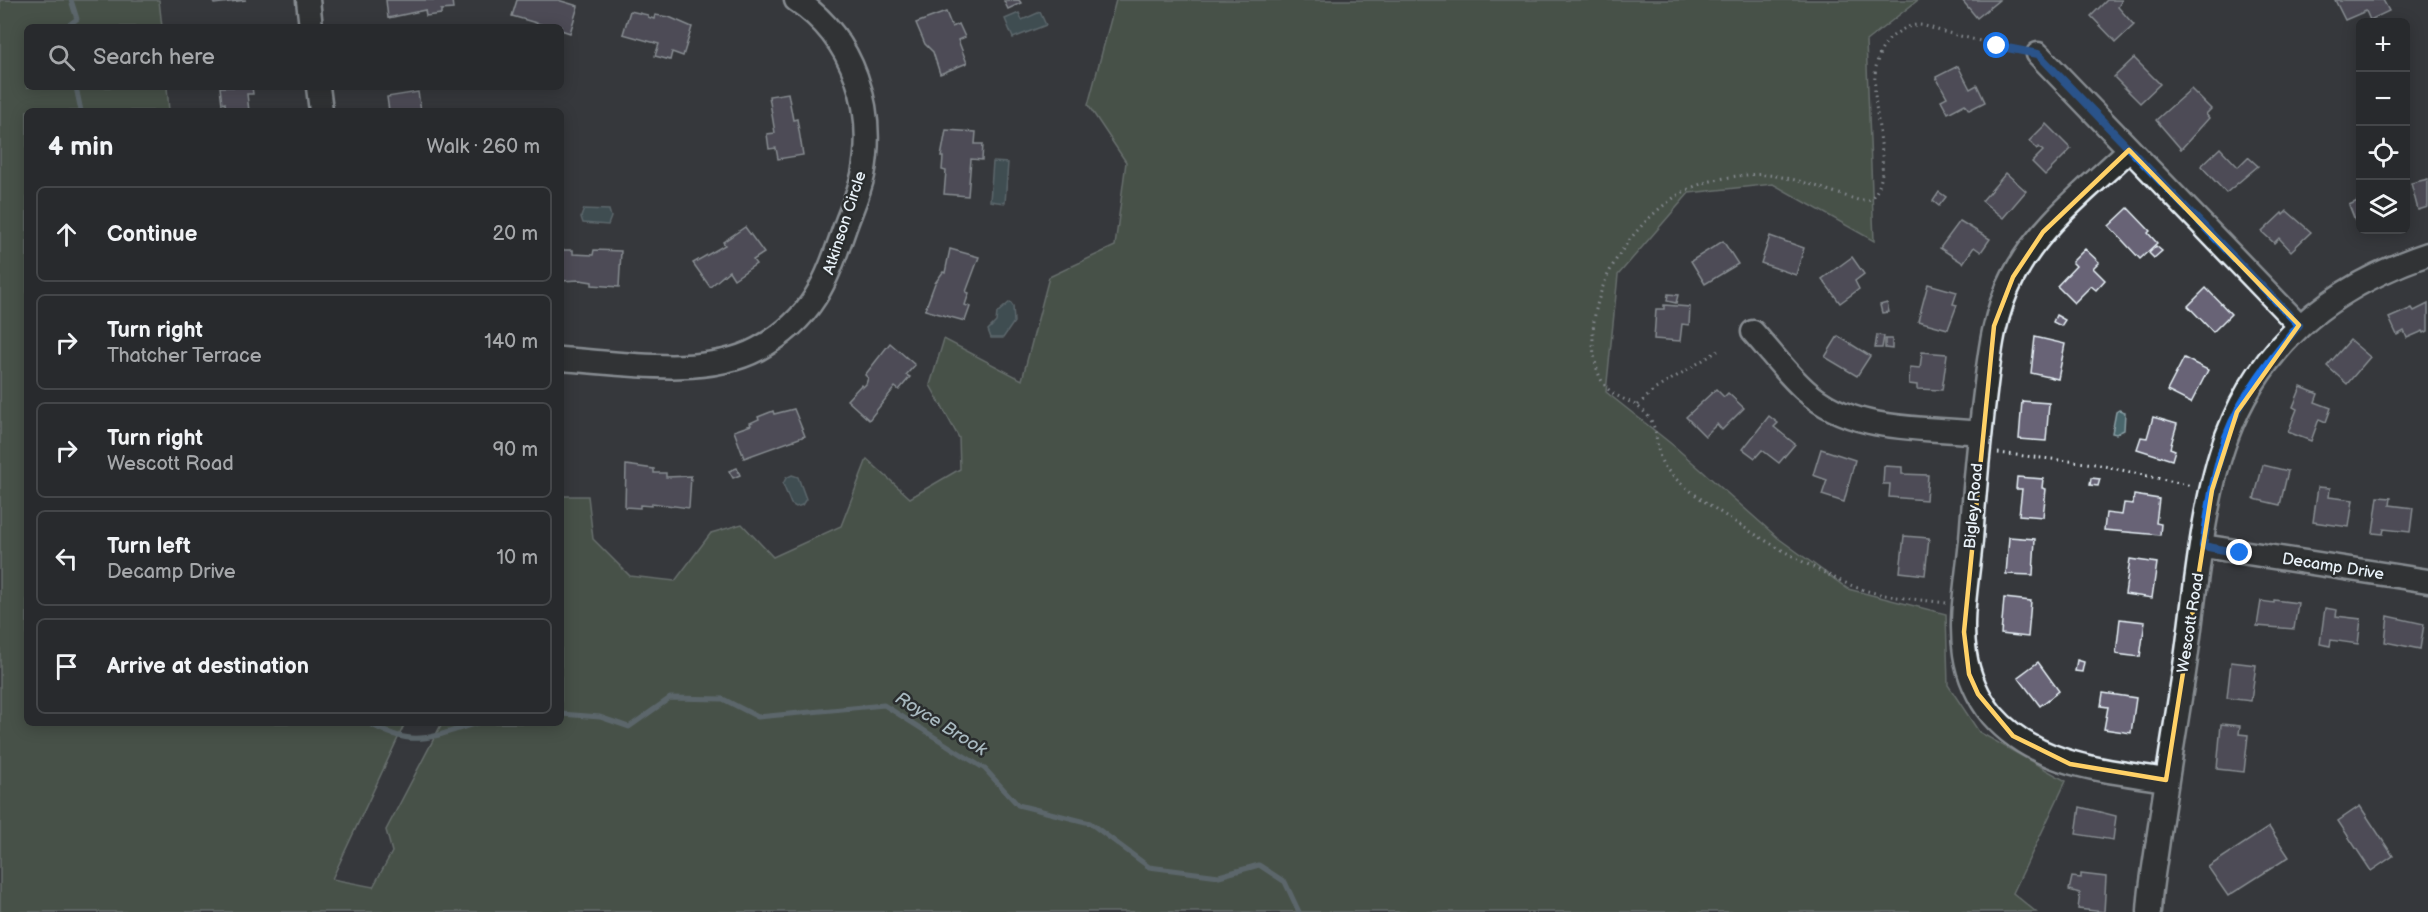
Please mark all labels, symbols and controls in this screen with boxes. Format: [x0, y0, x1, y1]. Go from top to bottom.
map controls [2356, 18, 2410, 234]
button: + [2356, 18, 2410, 72]
search box [24, 24, 564, 90]
route start [1983, 32, 2009, 58]
icon: search [45, 41, 78, 74]
text: Search here [93, 44, 215, 71]
button: − [2356, 72, 2410, 126]
button: locate [2356, 126, 2410, 180]
text: 4 min [48, 132, 113, 163]
text: Walk · 260 m [427, 135, 540, 159]
street label: Atkinson Circle [819, 168, 871, 277]
button: layers [2356, 180, 2410, 234]
icon: ahead [50, 218, 83, 251]
text: Continue [107, 221, 197, 248]
text: 20 m [493, 222, 538, 246]
text: Turn right [107, 317, 203, 344]
icon: right [50, 326, 83, 359]
text: 140 m [484, 330, 538, 354]
text: Thatcher Terrace [107, 344, 262, 368]
text: Turn right [107, 425, 203, 452]
icon: right [50, 434, 83, 467]
text: 90 m [493, 438, 538, 462]
text: Wescott Road [107, 452, 234, 476]
street label: Bigley Road [1961, 462, 1987, 550]
text: Turn left [107, 533, 191, 560]
route end [2226, 539, 2252, 565]
icon: left [50, 542, 83, 575]
text: 10 m [497, 546, 538, 570]
street label: Decamp Drive [2281, 550, 2386, 585]
text: Decamp Drive [107, 560, 236, 584]
street label: Wescott Road [2174, 571, 2208, 675]
icon: arrive [50, 650, 83, 683]
text: Arrive at destination [107, 653, 309, 680]
water label: Royce Brook [891, 688, 992, 761]

